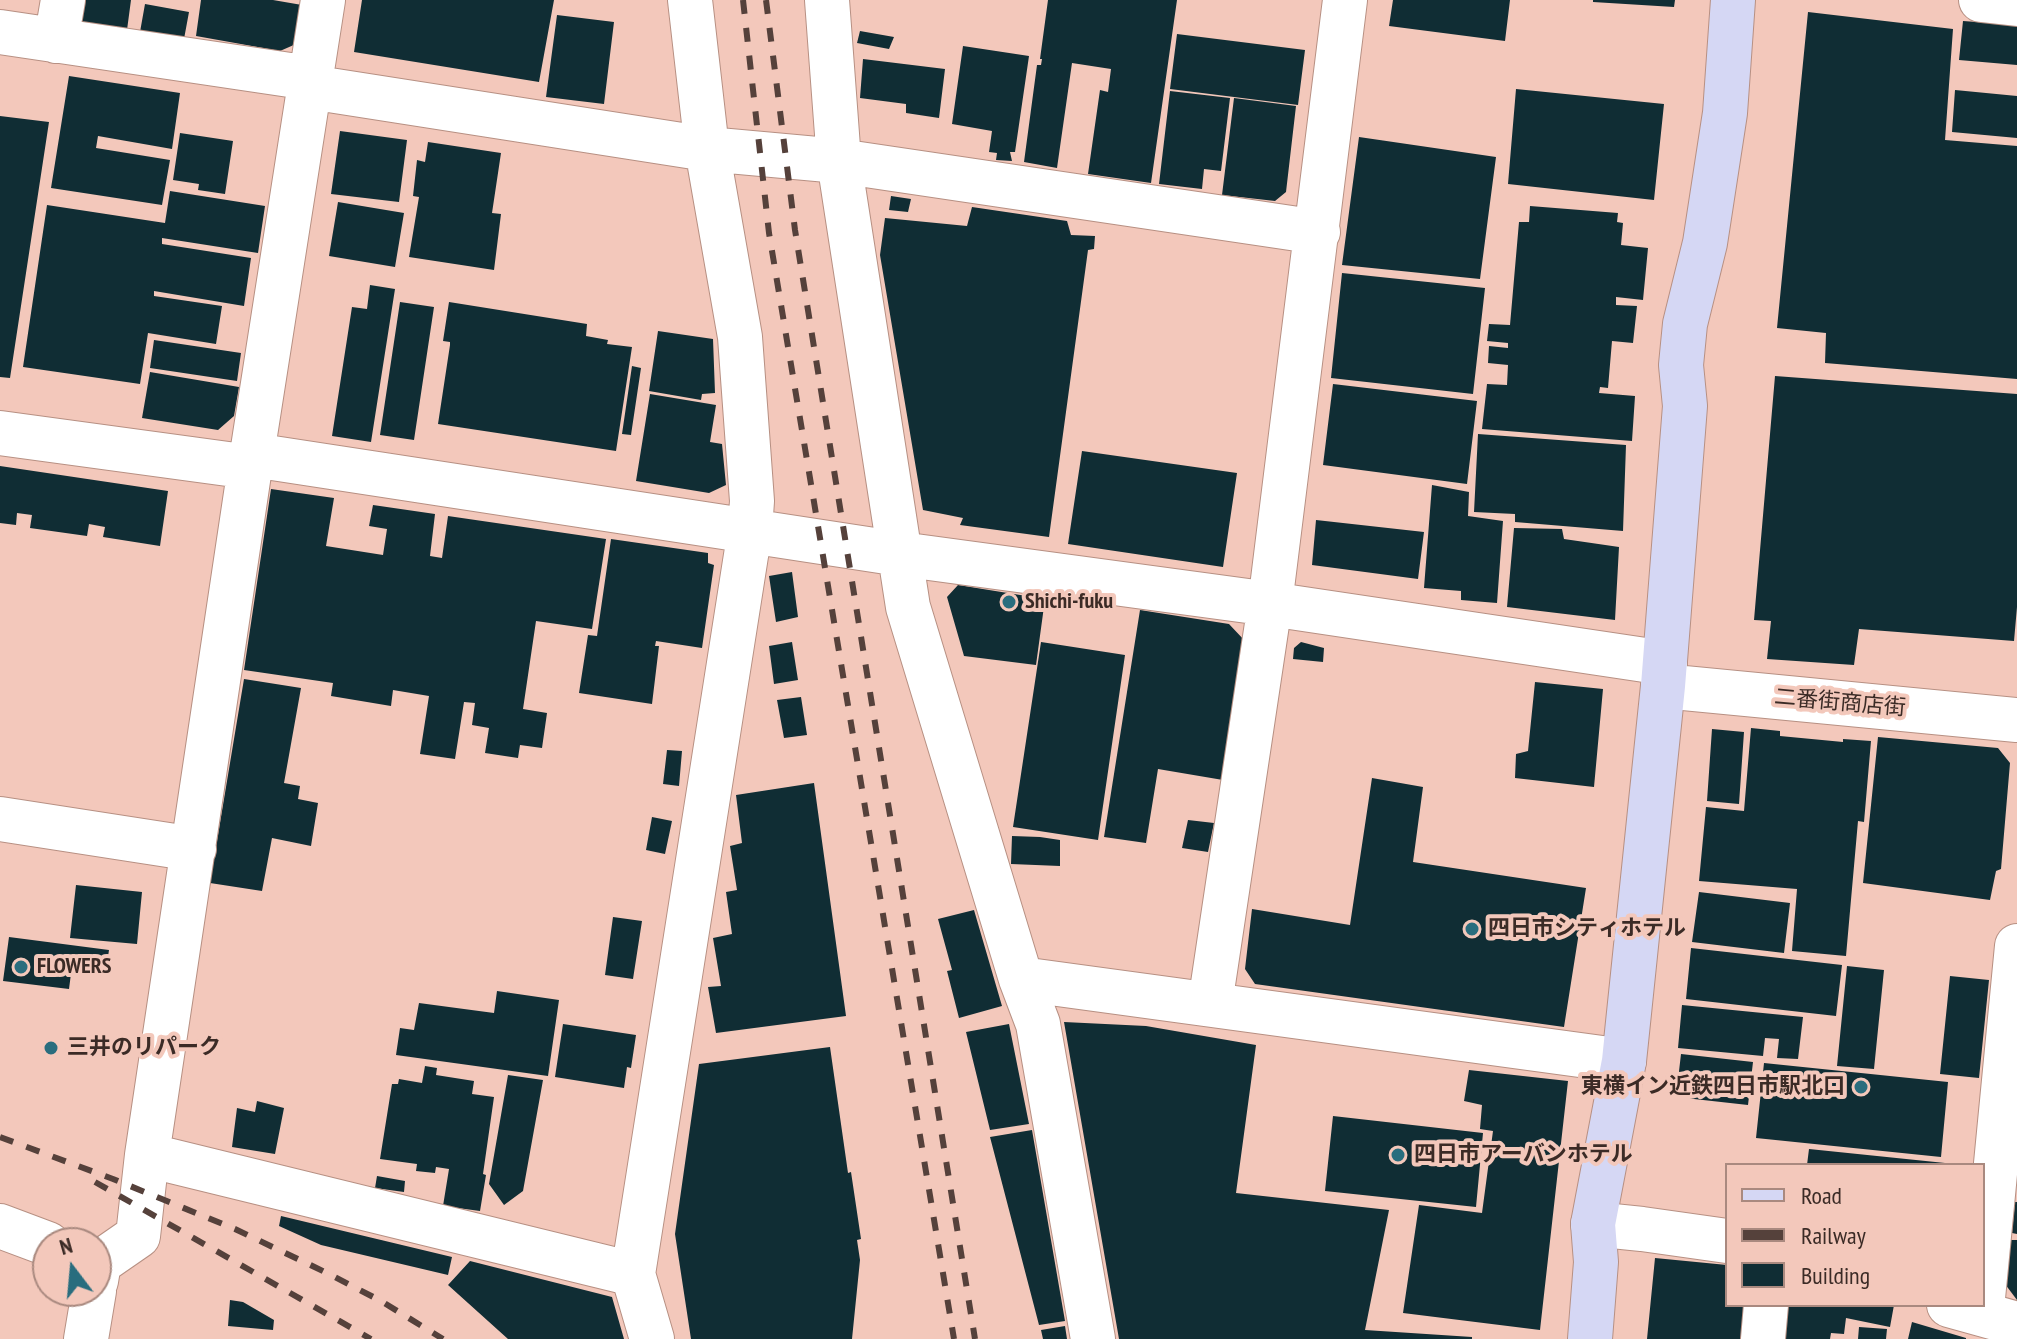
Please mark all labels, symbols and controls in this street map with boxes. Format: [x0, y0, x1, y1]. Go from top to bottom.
place label: Shichi-fuku [1025, 589, 1113, 615]
marker: Shichi-fuku [1000, 593, 1018, 611]
street label: 二番街商店街 [1773, 684, 1907, 722]
place label: 四日市シティホテル [1488, 916, 1686, 942]
marker: 四日市シティホテル [1463, 920, 1481, 938]
place label: FLOWERS [37, 954, 111, 980]
marker: FLOWERS [12, 958, 30, 976]
place label: 三井のリパーク [67, 1035, 221, 1061]
marker: 三井のリパーク [42, 1039, 60, 1057]
place label: 東横イン近鉄四日市駅北口 [1581, 1074, 1845, 1100]
marker: 東横イン近鉄四日市駅北口 [1852, 1078, 1870, 1096]
place label: 四日市アーバンホテル [1414, 1142, 1633, 1168]
marker: 四日市アーバンホテル [1389, 1146, 1407, 1164]
legend [1725, 1163, 1985, 1307]
text: Road [1801, 1180, 1842, 1211]
text: Railway [1801, 1220, 1866, 1251]
north arrow [32, 1227, 112, 1307]
text: N [56, 1231, 76, 1261]
text: Building [1801, 1260, 1870, 1291]

